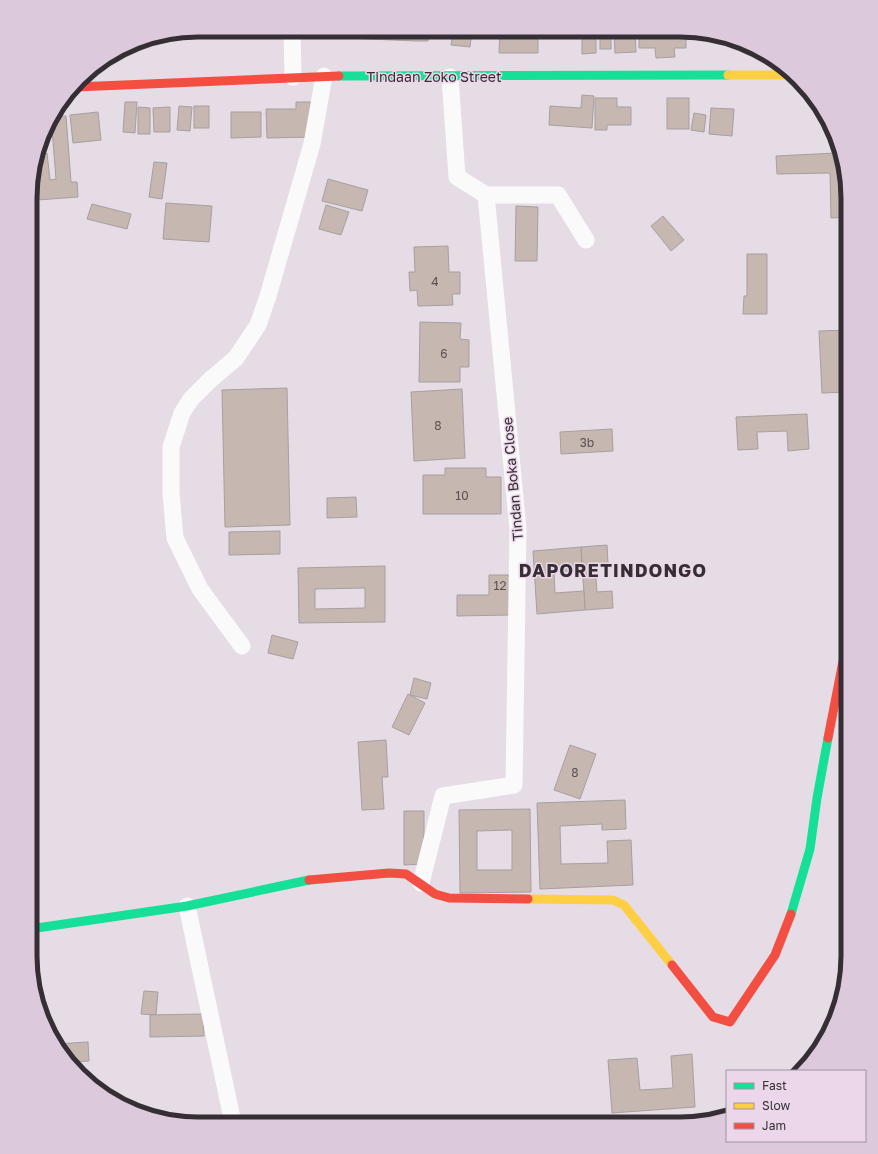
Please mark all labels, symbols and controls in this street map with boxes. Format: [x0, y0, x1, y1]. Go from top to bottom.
street label: Tindaan Zoko Street [366, 68, 502, 85]
house number: 4 [431, 274, 439, 289]
house number: 6 [440, 346, 448, 361]
street label: Tindan Boka Close [498, 416, 526, 542]
house number: 8 [434, 418, 442, 433]
house number: 3b [580, 435, 594, 450]
house number: 10 [455, 488, 469, 503]
district label: DAPORETINDONGO [519, 559, 707, 581]
house number: 12 [494, 578, 506, 593]
house number: 8 [571, 765, 579, 780]
legend [726, 1070, 866, 1142]
text: Fast [762, 1078, 787, 1093]
text: Slow [762, 1098, 790, 1113]
text: Jam [762, 1118, 786, 1133]

